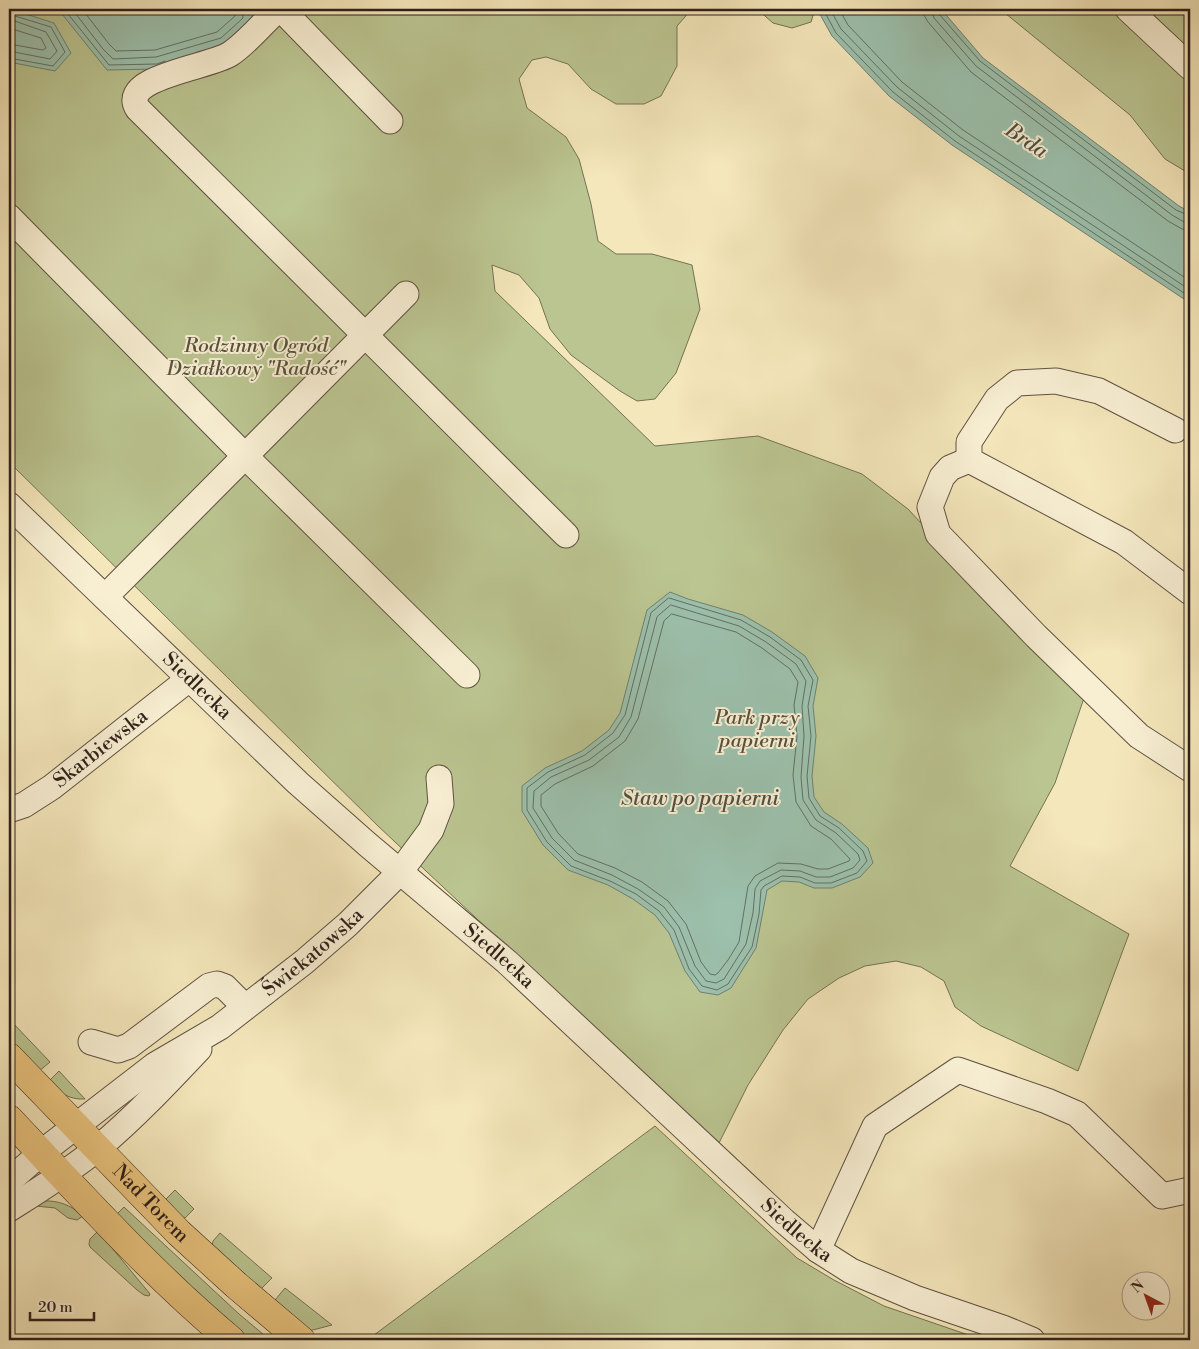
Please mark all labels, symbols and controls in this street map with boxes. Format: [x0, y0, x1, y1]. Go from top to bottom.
water label: Brda [999, 117, 1053, 165]
park label: Rodzinny Ogród Działkowy "Radość" [165, 334, 348, 382]
street label: Siedlecka [157, 647, 238, 726]
street label: Skarbiewska [48, 703, 154, 794]
park label: Park przy papierni [713, 706, 800, 754]
water label: Staw po papierni [621, 786, 779, 812]
street label: Świekatowska [257, 902, 370, 1002]
street label: Siedlecka [458, 918, 540, 994]
street label: Nad Torem [107, 1159, 195, 1249]
street label: Siedlecka [755, 1193, 838, 1269]
north arrow [1122, 1272, 1172, 1322]
text: N [1128, 1277, 1148, 1297]
scale bar [30, 1289, 94, 1321]
text: 20 m [38, 1298, 73, 1317]

